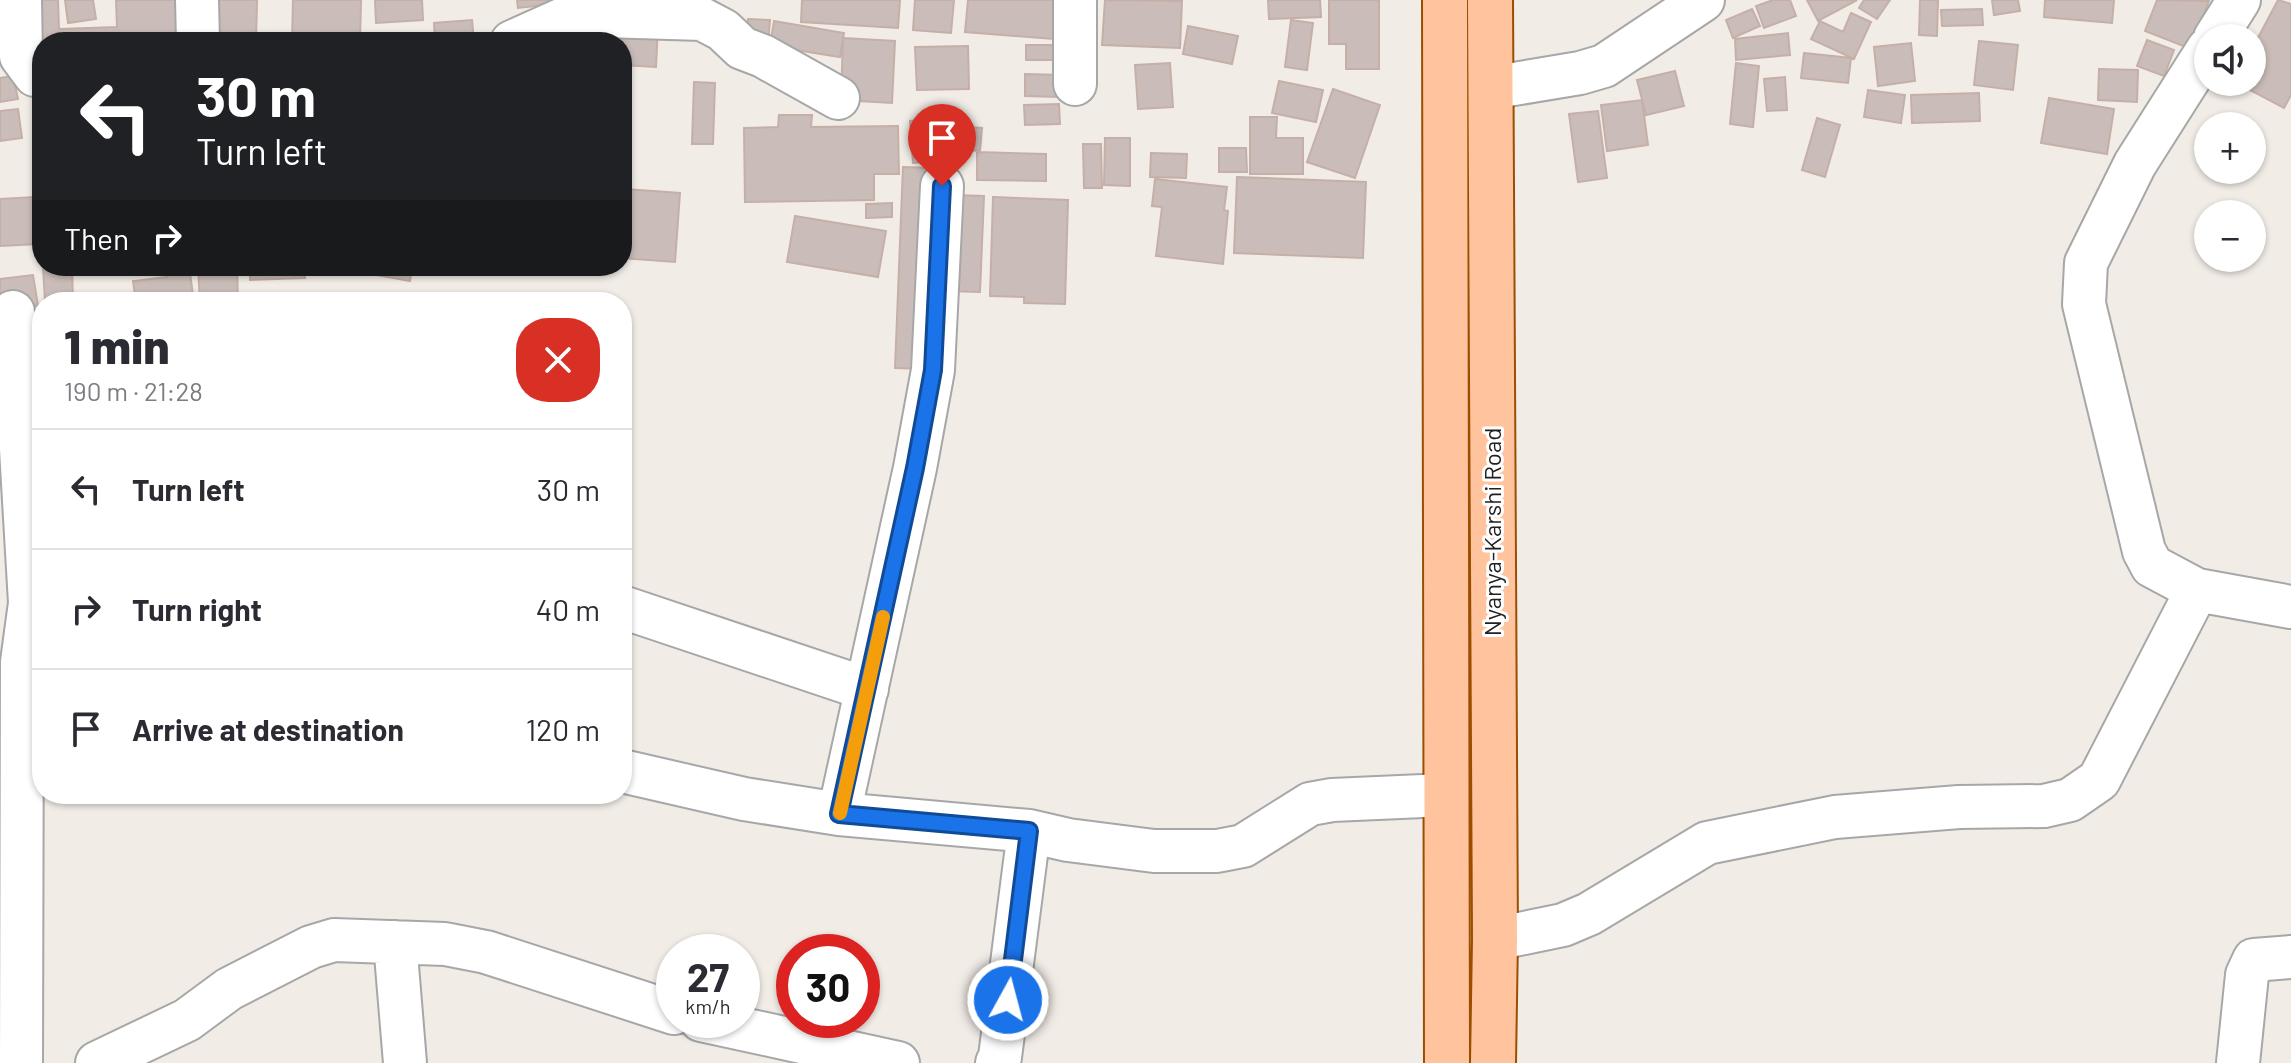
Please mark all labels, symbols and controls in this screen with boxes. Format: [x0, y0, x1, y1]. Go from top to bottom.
map controls [2194, 24, 2266, 272]
button: sound [2194, 24, 2266, 96]
text: 30 m [196, 61, 316, 128]
icon: left [64, 64, 168, 168]
pin [908, 104, 976, 186]
button: + [2194, 112, 2266, 184]
icon: arrive [920, 116, 964, 160]
text: Turn left [196, 129, 327, 172]
button: − [2194, 200, 2266, 272]
icon: right [145, 216, 189, 260]
text: Then [64, 220, 129, 256]
text: 1 min [64, 316, 170, 374]
button: close [516, 318, 600, 402]
text: 190 m · 21:28 [64, 375, 203, 406]
street label: Nyanya-Karshi Road [1477, 428, 1506, 636]
icon: left [64, 467, 108, 511]
text: Turn left [132, 471, 245, 507]
text: 30 m [537, 471, 600, 507]
icon: right [64, 587, 108, 631]
text: Turn right [132, 591, 262, 627]
text: 40 m [536, 591, 600, 627]
icon: arrive [64, 707, 108, 751]
text: Arrive at destination [132, 711, 404, 747]
text: 120 m [526, 711, 600, 747]
speed limit sign: 30 [776, 934, 880, 1038]
text: 27 [687, 952, 729, 1000]
position arrow [966, 958, 1050, 1042]
text: km/h [685, 994, 731, 1018]

